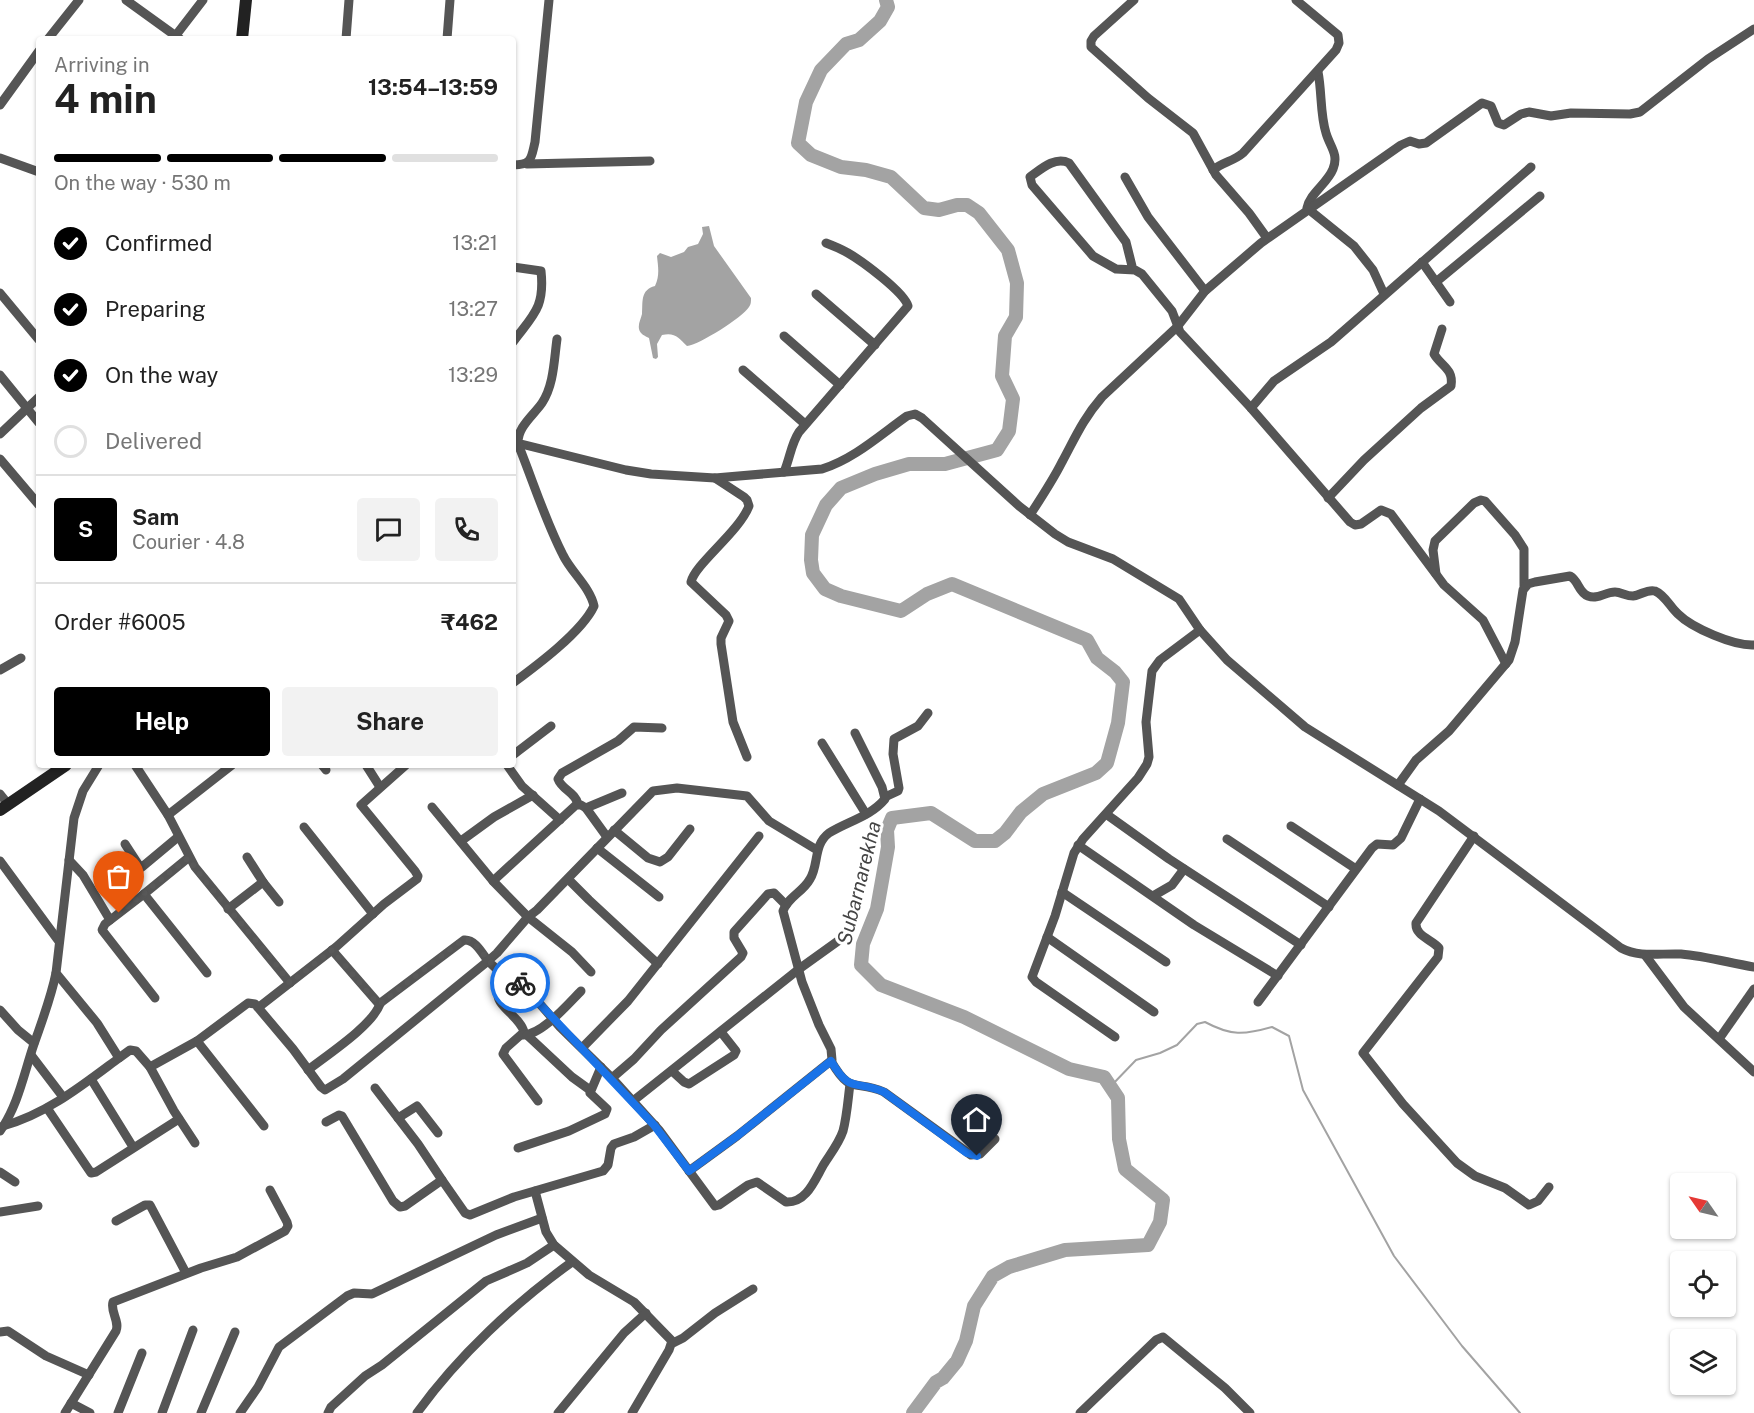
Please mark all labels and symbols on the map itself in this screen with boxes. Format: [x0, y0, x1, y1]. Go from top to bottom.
water label: Subarnarekha [832, 819, 886, 947]
pin [93, 851, 144, 913]
courier [490, 953, 550, 1013]
pin [951, 1094, 1002, 1156]
north arrow [1670, 1173, 1736, 1239]

